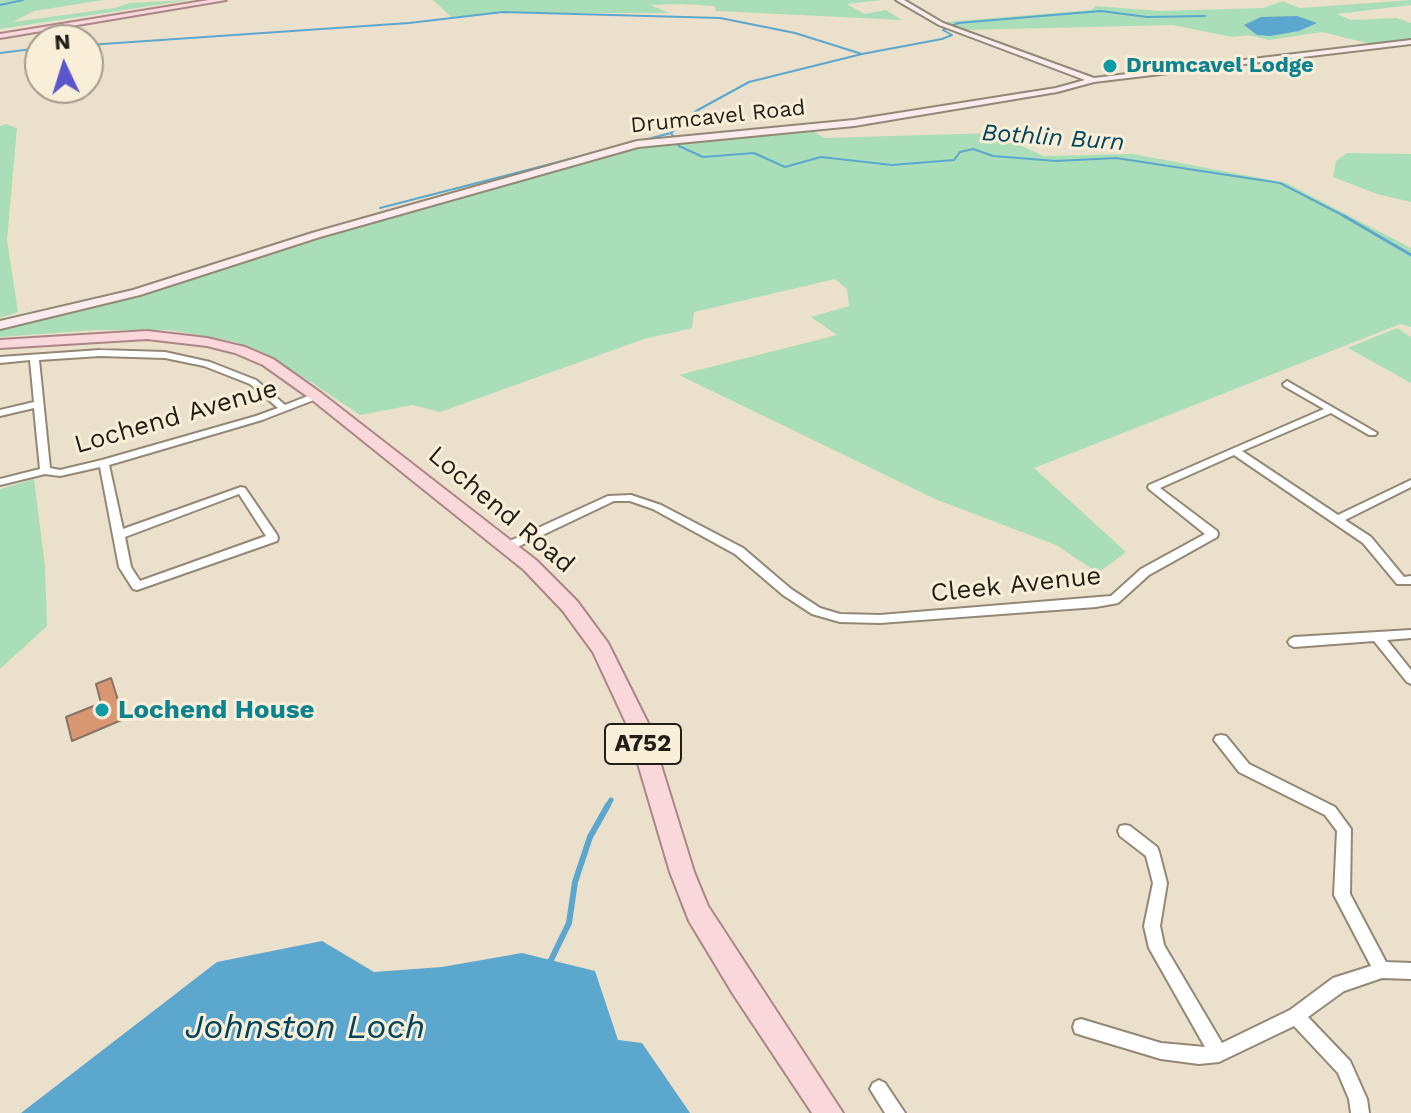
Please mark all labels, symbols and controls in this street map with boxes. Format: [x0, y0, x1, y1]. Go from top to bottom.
north arrow [24, 24, 104, 104]
text: N [53, 29, 71, 55]
place label: Drumcavel Lodge [1126, 53, 1314, 79]
marker: Drumcavel Lodge [1101, 57, 1119, 75]
street label: Drumcavel Road [629, 95, 807, 139]
water label: Bothlin Burn [981, 119, 1125, 157]
street label: Lochend Avenue [71, 373, 281, 461]
street label: Lochend Road [422, 440, 580, 580]
street label: Cleek Avenue [929, 561, 1103, 609]
place label: Lochend House [118, 694, 315, 726]
marker: Lochend House [93, 701, 111, 719]
road number: A752 [605, 724, 681, 764]
water label: Johnston Loch [185, 1008, 425, 1048]

